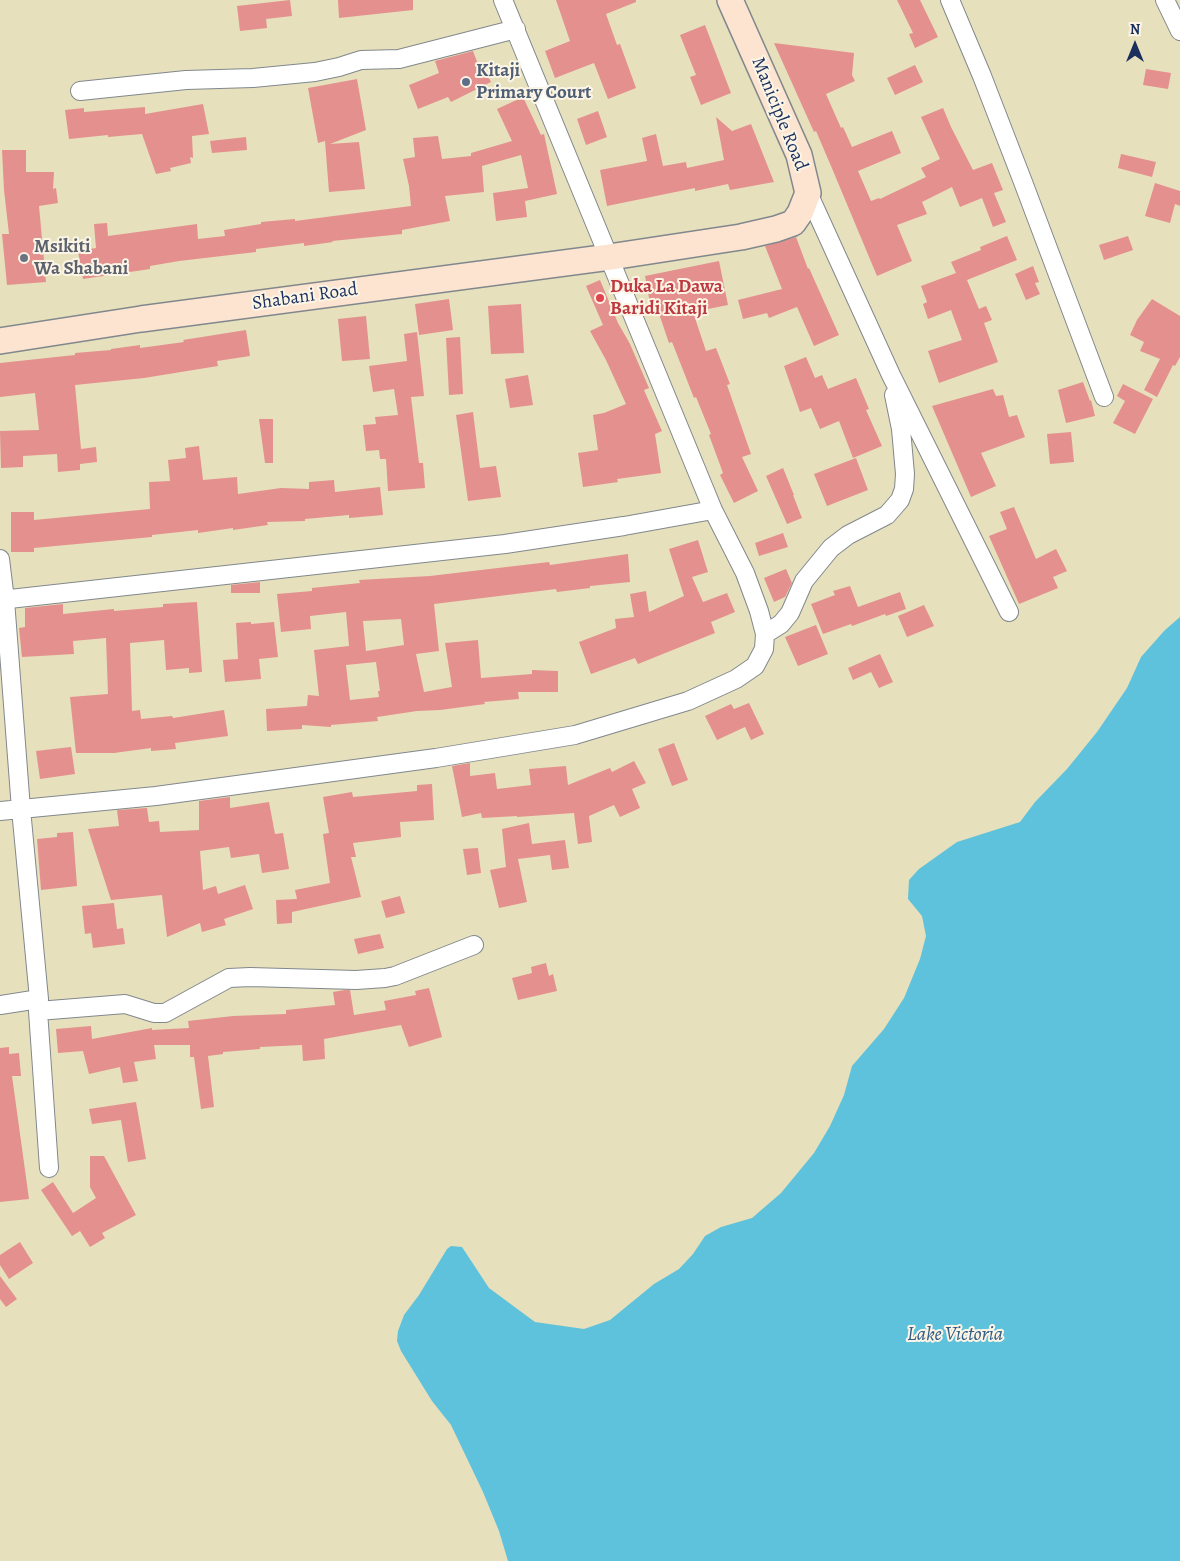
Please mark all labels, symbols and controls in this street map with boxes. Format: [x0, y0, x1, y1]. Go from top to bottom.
north arrow [1110, 20, 1160, 70]
text: N [1130, 20, 1140, 39]
street label: Maniciple Road [746, 54, 812, 174]
place label: Kitaji Primary Court [476, 60, 591, 104]
marker: Kitaji Primary Court [460, 76, 472, 88]
place label: Msikiti Wa Shabani [34, 236, 128, 280]
marker: Msikiti Wa Shabani [18, 252, 30, 264]
place label: Duka La Dawa Baridi Kitaji [610, 276, 723, 320]
street label: Shabani Road [251, 278, 359, 316]
marker: Duka La Dawa Baridi Kitaji [594, 292, 606, 304]
water label: Lake Victoria [907, 1323, 1003, 1347]

